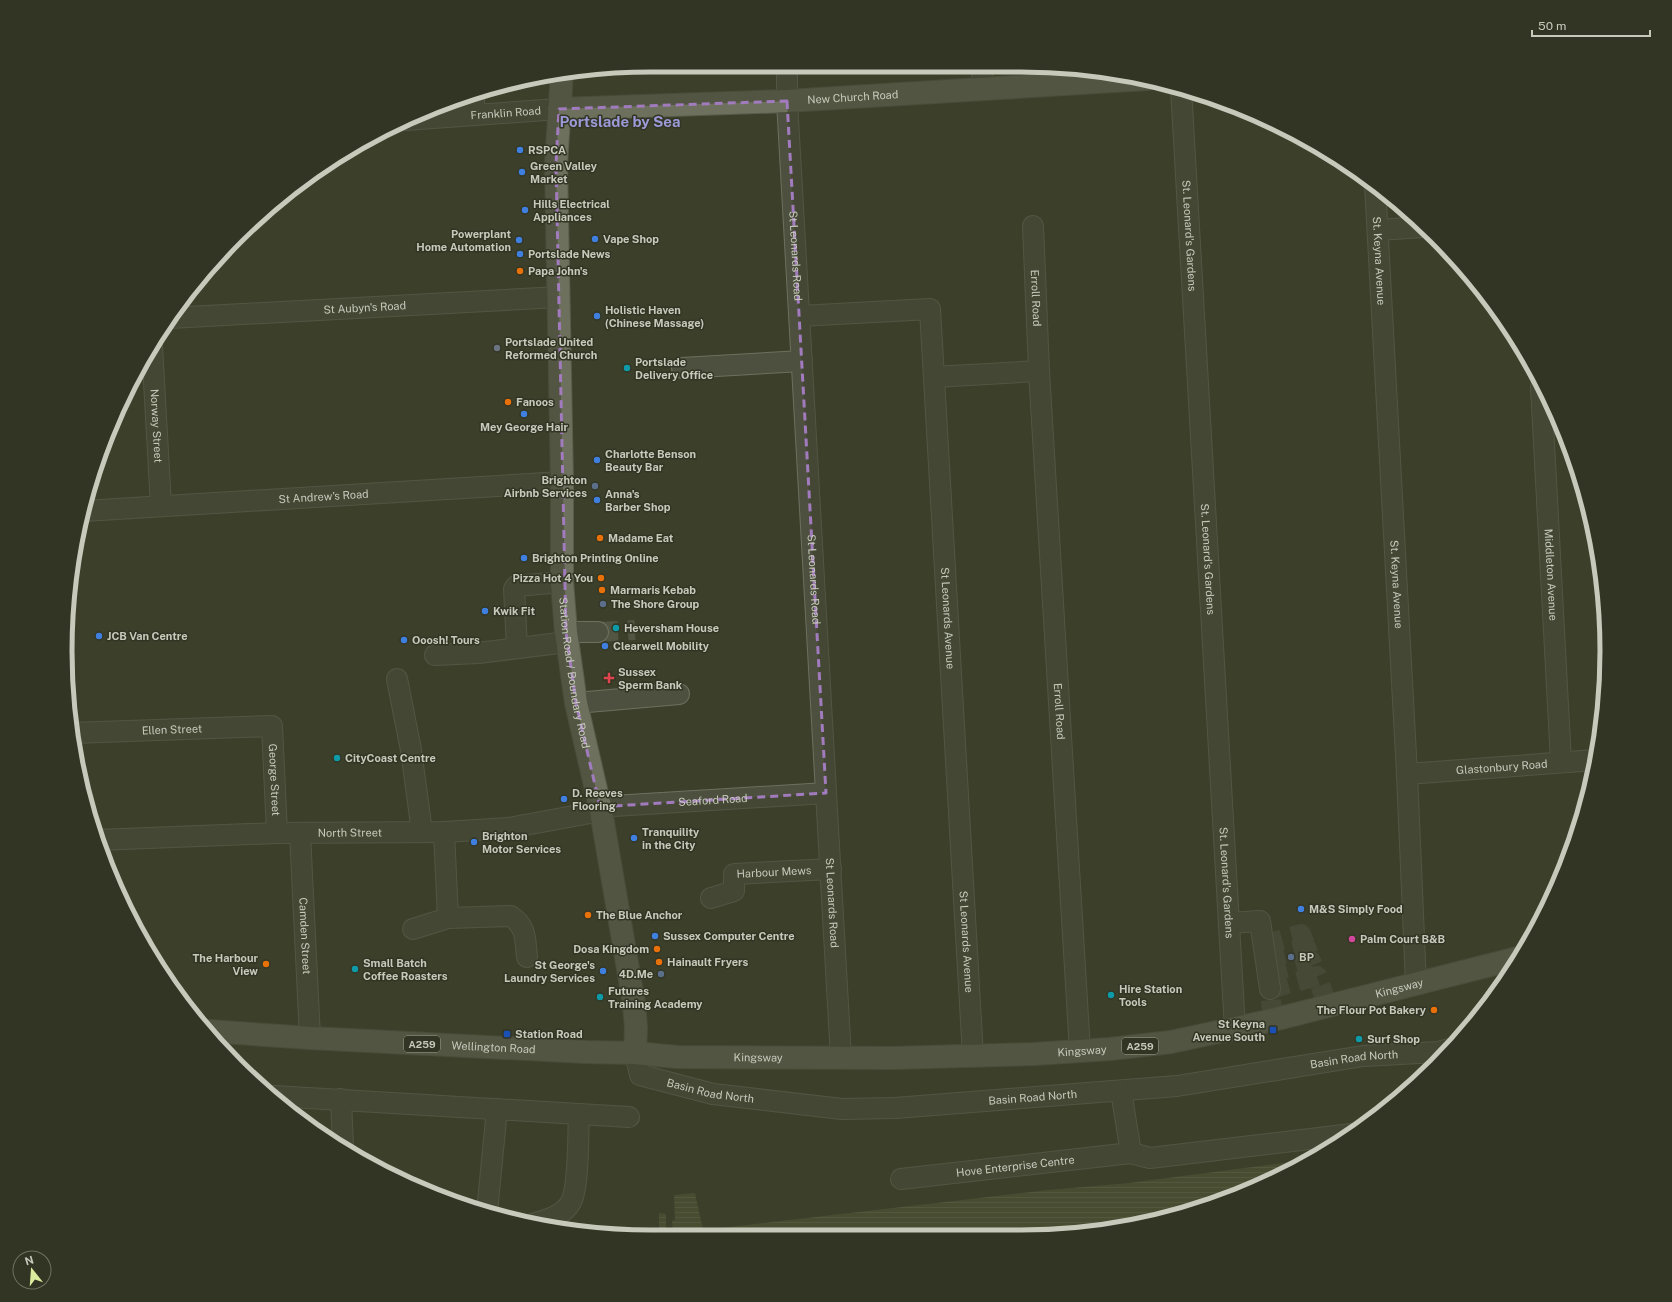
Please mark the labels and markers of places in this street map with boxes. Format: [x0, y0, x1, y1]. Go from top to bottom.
place label: RSPCA [528, 144, 566, 156]
marker: RSPCA [515, 145, 525, 155]
place label: Green Valley Market [530, 160, 598, 185]
marker: Green Valley Market [517, 167, 527, 177]
place label: Hills Electrical Appliances [533, 198, 610, 223]
marker: Hills Electrical Appliances [520, 205, 530, 215]
place label: Powerplant Home Automation [416, 228, 511, 253]
place label: Vape Shop [603, 233, 659, 245]
marker: Vape Shop [590, 234, 600, 244]
marker: Powerplant Home Automation [514, 235, 524, 245]
place label: Portslade News [528, 248, 611, 260]
marker: Portslade News [515, 249, 525, 259]
place label: Papa John's [528, 265, 588, 277]
marker: Papa John's [515, 266, 525, 276]
place label: Holistic Haven (Chinese Massage) [605, 304, 704, 329]
marker: Holistic Haven (Chinese Massage) [592, 311, 602, 321]
place label: Portslade United Reformed Church [505, 336, 597, 361]
marker: Portslade United Reformed Church [492, 343, 502, 353]
place label: Portslade Delivery Office [635, 356, 713, 381]
marker: Portslade Delivery Office [622, 363, 632, 373]
place label: Fanoos [516, 396, 554, 408]
marker: Fanoos [503, 397, 513, 407]
marker: Mey George Hair [519, 409, 529, 419]
place label: Mey George Hair [480, 421, 568, 433]
place label: Charlotte Benson Beauty Bar [605, 448, 696, 473]
marker: Charlotte Benson Beauty Bar [592, 455, 602, 465]
place label: Brighton Airbnb Services [504, 474, 587, 499]
marker: Brighton Airbnb Services [590, 481, 600, 491]
place label: Anna's Barber Shop [605, 488, 671, 513]
marker: Anna's Barber Shop [592, 495, 602, 505]
place label: Madame Eat [608, 532, 674, 544]
marker: Madame Eat [595, 533, 605, 543]
place label: Brighton Printing Online [532, 552, 659, 564]
marker: Brighton Printing Online [519, 553, 529, 563]
place label: Pizza Hot 4 You [513, 572, 593, 584]
marker: Pizza Hot 4 You [596, 573, 606, 583]
place label: Marmaris Kebab [610, 584, 696, 596]
marker: Marmaris Kebab [597, 585, 607, 595]
place label: The Shore Group [611, 598, 700, 610]
marker: The Shore Group [598, 599, 608, 609]
place label: Kwik Fit [493, 605, 535, 617]
marker: Kwik Fit [480, 606, 490, 616]
place label: Heversham House [624, 622, 719, 634]
marker: Heversham House [611, 623, 621, 633]
place label: JCB Van Centre [107, 630, 188, 642]
marker: JCB Van Centre [94, 631, 104, 641]
place label: Ooosh! Tours [412, 634, 480, 646]
marker: Ooosh! Tours [399, 635, 409, 645]
place label: Clearwell Mobility [613, 640, 710, 652]
marker: Clearwell Mobility [600, 641, 610, 651]
place label: Sussex Sperm Bank [618, 666, 683, 691]
marker: Sussex Sperm Bank [603, 672, 615, 684]
place label: CityCoast Centre [345, 752, 436, 764]
marker: CityCoast Centre [332, 753, 342, 763]
place label: D. Reeves Flooring [572, 787, 623, 812]
marker: D. Reeves Flooring [559, 794, 569, 804]
place label: Tranquility in the City [642, 826, 700, 851]
place label: Brighton Motor Services [482, 830, 561, 855]
marker: Tranquility in the City [629, 833, 639, 843]
marker: Brighton Motor Services [469, 837, 479, 847]
place label: M&S Simply Food [1309, 903, 1403, 915]
marker: M&S Simply Food [1296, 904, 1306, 914]
place label: The Blue Anchor [596, 909, 683, 921]
marker: The Blue Anchor [583, 910, 593, 920]
place label: Sussex Computer Centre [663, 930, 795, 942]
marker: Sussex Computer Centre [650, 931, 660, 941]
place label: Palm Court B&B [1360, 933, 1446, 945]
marker: Palm Court B&B [1347, 934, 1357, 944]
place label: Dosa Kingdom [573, 943, 649, 955]
marker: Dosa Kingdom [652, 944, 662, 954]
place label: BP [1299, 951, 1314, 963]
place label: The Harbour View [193, 952, 258, 977]
marker: BP [1286, 952, 1296, 962]
place label: Hainault Fryers [667, 956, 749, 968]
place label: Small Batch Coffee Roasters [363, 957, 448, 982]
marker: Hainault Fryers [654, 957, 664, 967]
marker: The Harbour View [261, 959, 271, 969]
place label: St George's Laundry Services [504, 959, 595, 984]
marker: Small Batch Coffee Roasters [350, 964, 360, 974]
marker: St George's Laundry Services [598, 966, 608, 976]
place label: 4D.Me [619, 968, 653, 980]
marker: 4D.Me [656, 969, 666, 979]
place label: Hire Station Tools [1119, 983, 1182, 1008]
place label: Futures Training Academy [608, 985, 703, 1010]
marker: Hire Station Tools [1106, 990, 1116, 1000]
marker: Futures Training Academy [595, 992, 605, 1002]
place label: The Flour Pot Bakery [1317, 1004, 1427, 1016]
marker: The Flour Pot Bakery [1429, 1005, 1439, 1015]
place label: St Keyna Avenue South [1193, 1018, 1265, 1043]
marker: St Keyna Avenue South [1268, 1025, 1278, 1035]
place label: Station Road [515, 1028, 583, 1040]
marker: Station Road [502, 1029, 512, 1039]
place label: Surf Shop [1367, 1033, 1420, 1045]
marker: Surf Shop [1354, 1034, 1364, 1044]

